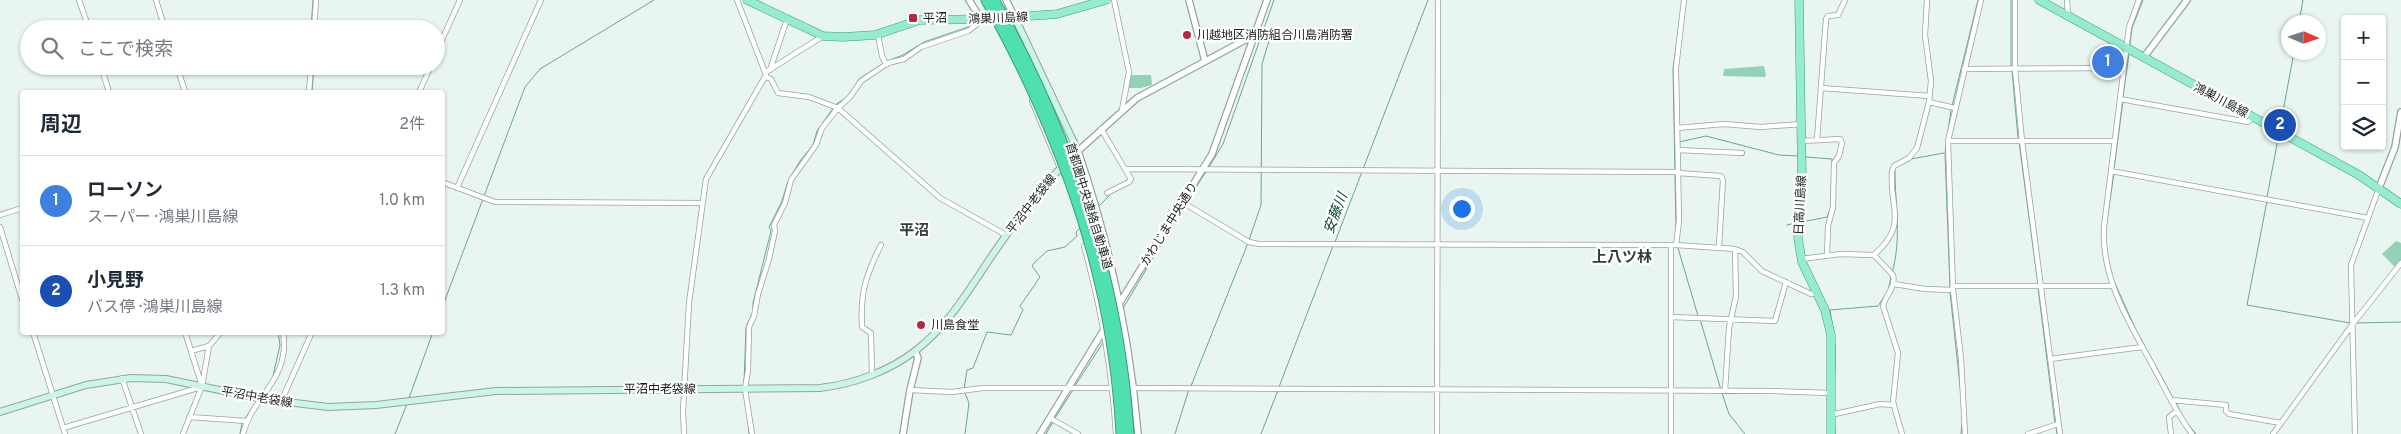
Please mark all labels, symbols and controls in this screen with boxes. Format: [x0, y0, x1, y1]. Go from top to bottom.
street label: 鴻巣川島線 [968, 10, 1028, 28]
place label: 平沼 [923, 11, 947, 27]
marker: 平沼 [907, 12, 919, 24]
north arrow [2281, 15, 2326, 60]
map controls [2341, 15, 2386, 150]
button: + [2341, 15, 2386, 60]
search box [20, 20, 445, 75]
place label: 川越地区消防組合川島消防署 [1197, 28, 1353, 44]
marker: 川越地区消防組合川島消防署 [1181, 29, 1193, 41]
icon: search [38, 34, 66, 62]
text: ここで検索 [78, 38, 173, 62]
pin: 1 [2092, 43, 2124, 81]
button: − [2341, 60, 2386, 105]
street label: 鴻巣川島線 [2190, 80, 2251, 122]
button: layers [2341, 105, 2386, 150]
pin: 2 [2264, 106, 2296, 144]
text: 周辺 [40, 112, 82, 139]
text: 2件 [399, 115, 425, 135]
street label: 首都圏中央連絡自動車道 [1061, 141, 1115, 272]
street label: 平沼中老袋線 [1003, 171, 1060, 238]
street label: 日高川島線 [1791, 175, 1811, 235]
text: ローソン [87, 179, 163, 203]
street label: かわじま中央通り [1138, 180, 1202, 269]
water label: 安藤川 [1321, 189, 1353, 236]
text: 1 [53, 191, 59, 211]
text: 1.0 km [379, 191, 425, 211]
your location [1449, 196, 1475, 222]
text: スーパー · 鴻巣川島線 [87, 208, 238, 228]
district label: 平沼 [899, 222, 929, 241]
district label: 上八ツ林 [1592, 249, 1652, 268]
text: 小見野 [87, 269, 144, 293]
text: 2 [51, 281, 61, 301]
text: 1.3 km [380, 281, 425, 301]
text: バス停 · 鴻巣川島線 [87, 298, 223, 318]
place label: 川島食堂 [931, 318, 979, 334]
marker: 川島食堂 [915, 319, 927, 331]
street label: 平沼中老袋線 [624, 382, 696, 398]
street label: 平沼中老袋線 [220, 384, 294, 412]

